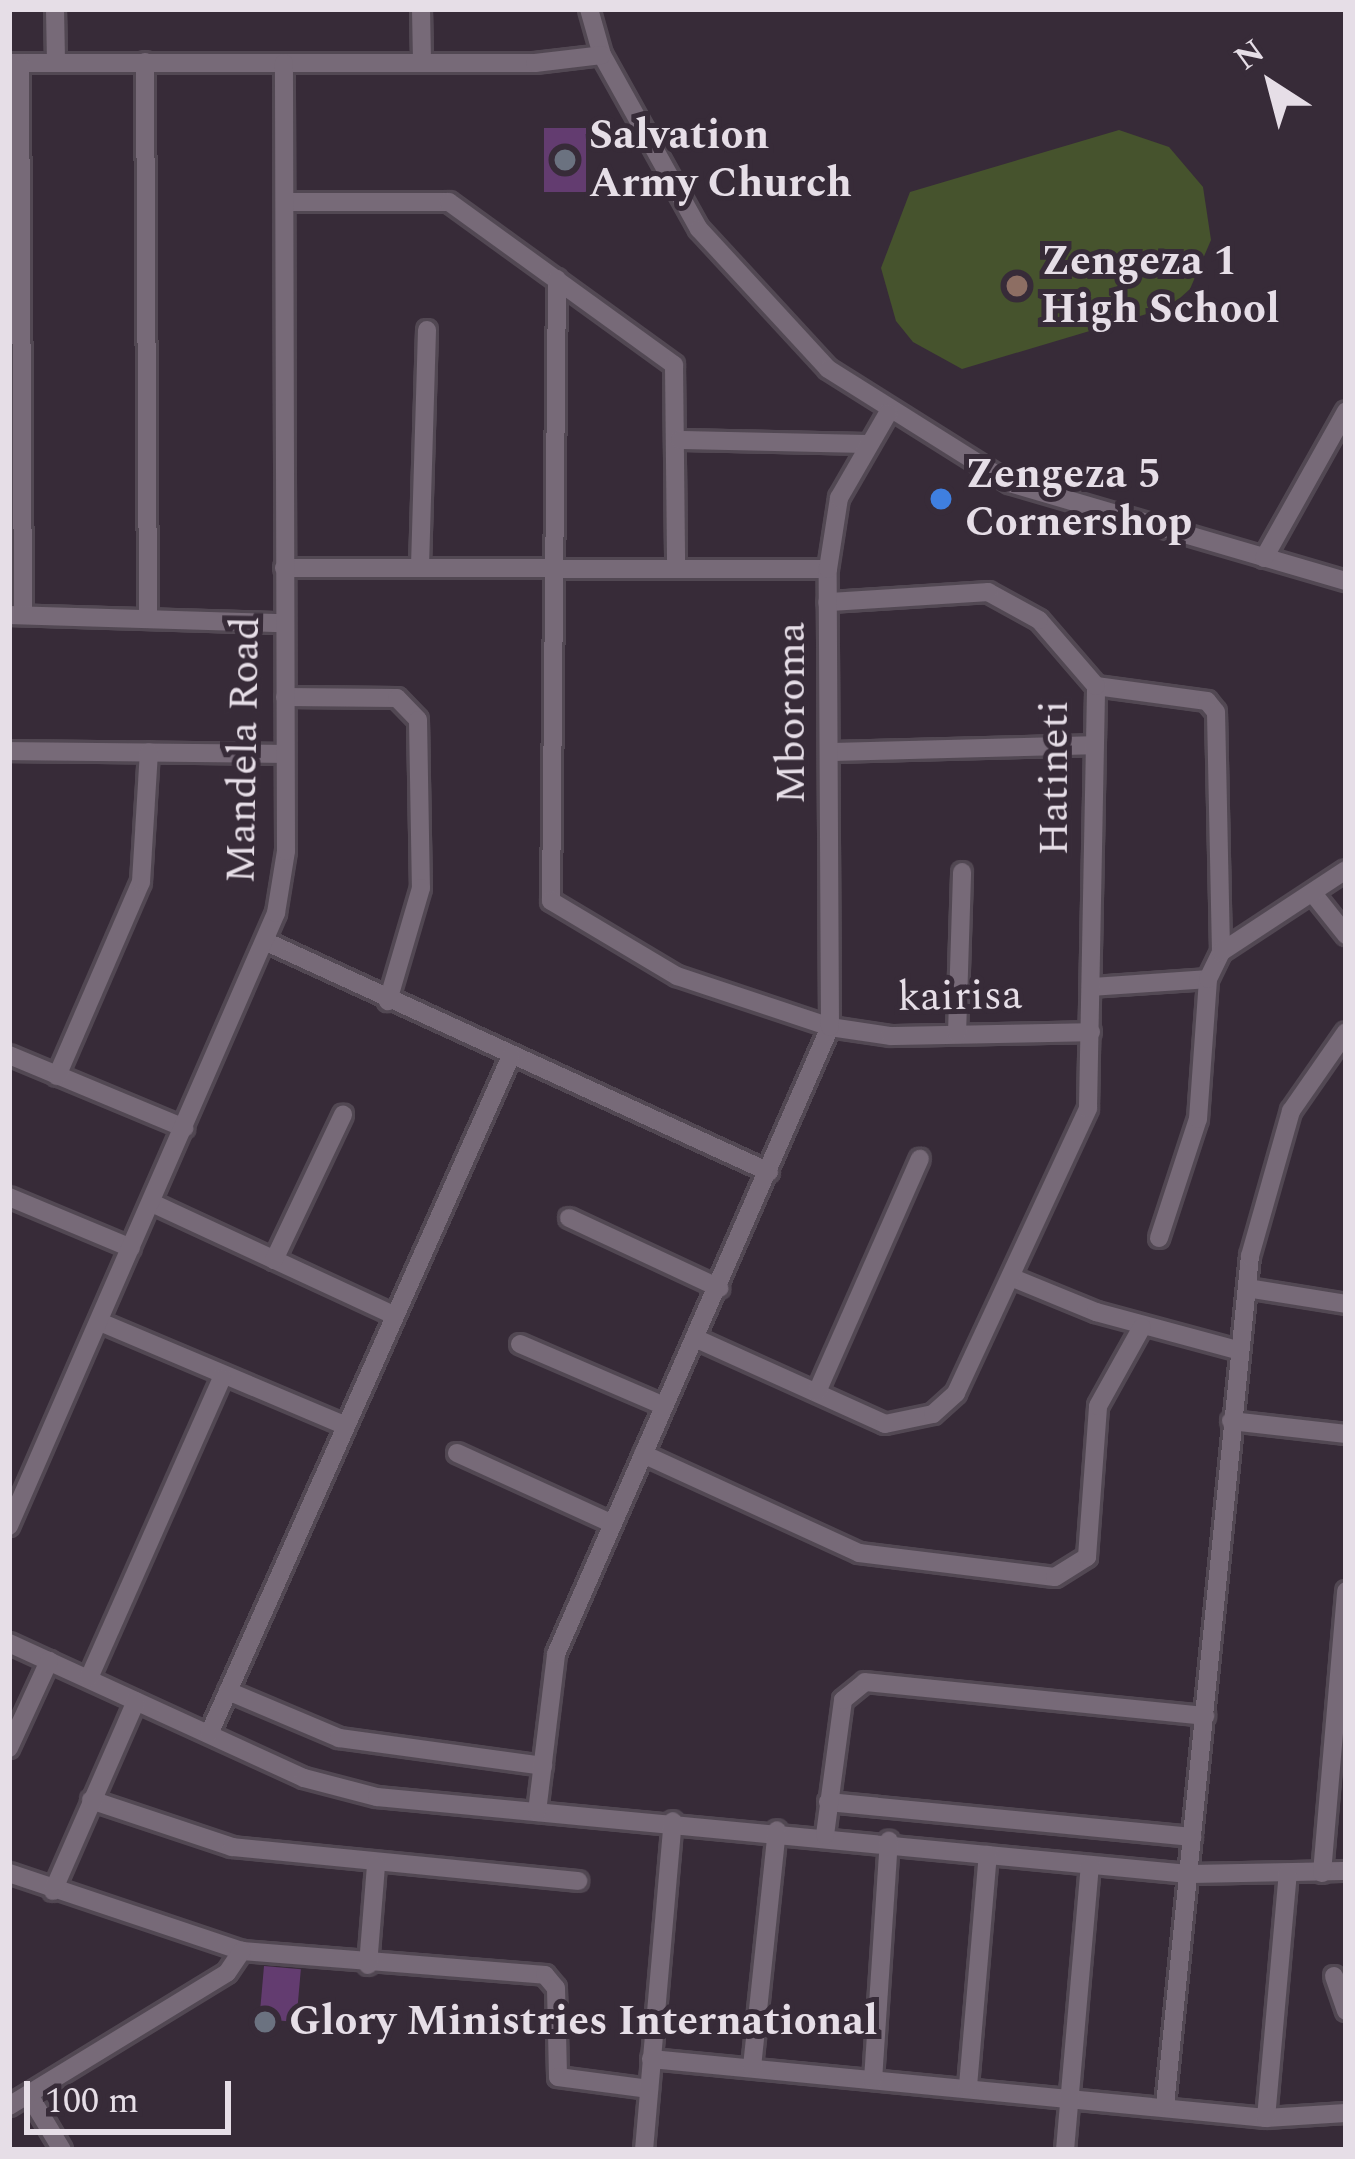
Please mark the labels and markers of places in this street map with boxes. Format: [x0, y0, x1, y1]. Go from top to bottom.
place label: Salvation Army Church [589, 111, 852, 210]
marker: Salvation Army Church [552, 147, 578, 173]
place label: Zengeza 1 High School [1041, 237, 1280, 336]
marker: Zengeza 1 High School [1004, 273, 1030, 299]
place label: Zengeza 5 Cornershop [965, 450, 1192, 548]
marker: Zengeza 5 Cornershop [928, 486, 954, 512]
place label: Glory Ministries International [289, 1997, 878, 2047]
marker: Glory Ministries International [252, 2009, 278, 2035]

